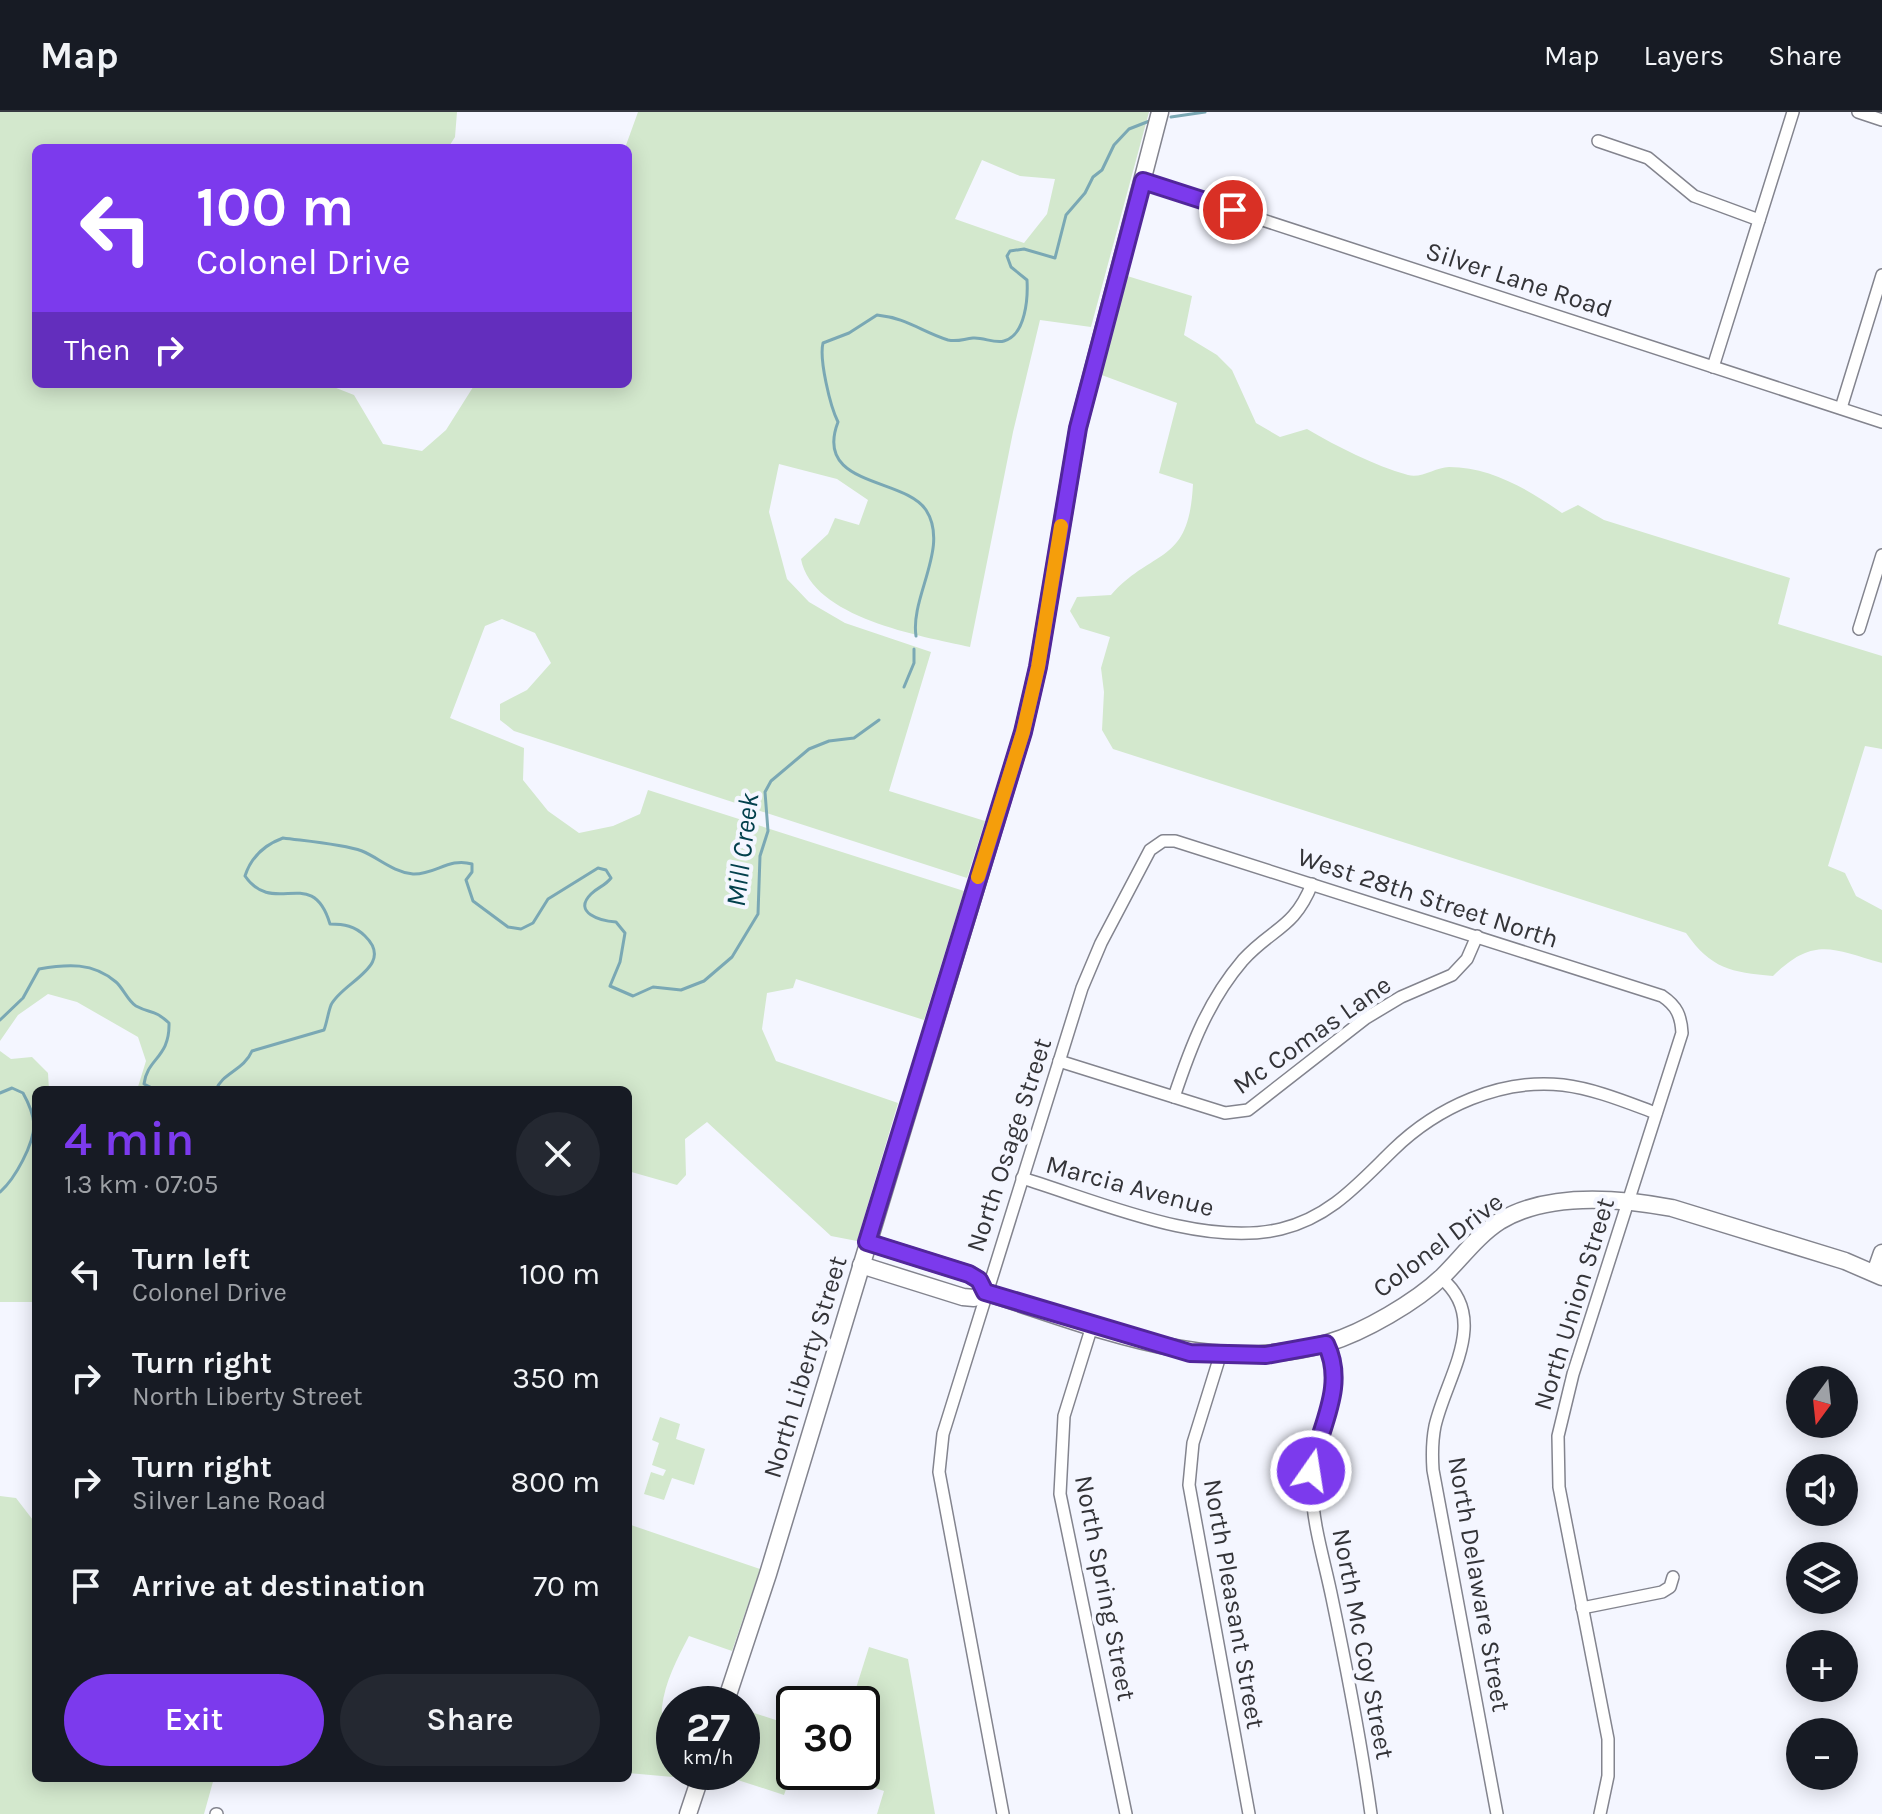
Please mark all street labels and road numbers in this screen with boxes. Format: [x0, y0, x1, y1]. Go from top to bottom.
street label: Silver Lane Road [1422, 235, 1616, 325]
street label: West 28th Street North [1294, 841, 1562, 955]
street label: Mc Comas Lane [1227, 969, 1397, 1101]
street label: North Osage Street [960, 1034, 1058, 1256]
street label: Marcia Avenue [1042, 1149, 1218, 1223]
street label: Colonel Drive [1367, 1186, 1509, 1304]
street label: North Union Street [1527, 1194, 1621, 1414]
street label: North Liberty Street [756, 1252, 854, 1482]
street label: North Delaware Street [1441, 1454, 1517, 1714]
street label: North Spring Street [1068, 1473, 1142, 1704]
street label: North Pleasant Street [1197, 1477, 1271, 1732]
street label: North Mc Coy Street [1325, 1526, 1401, 1762]

